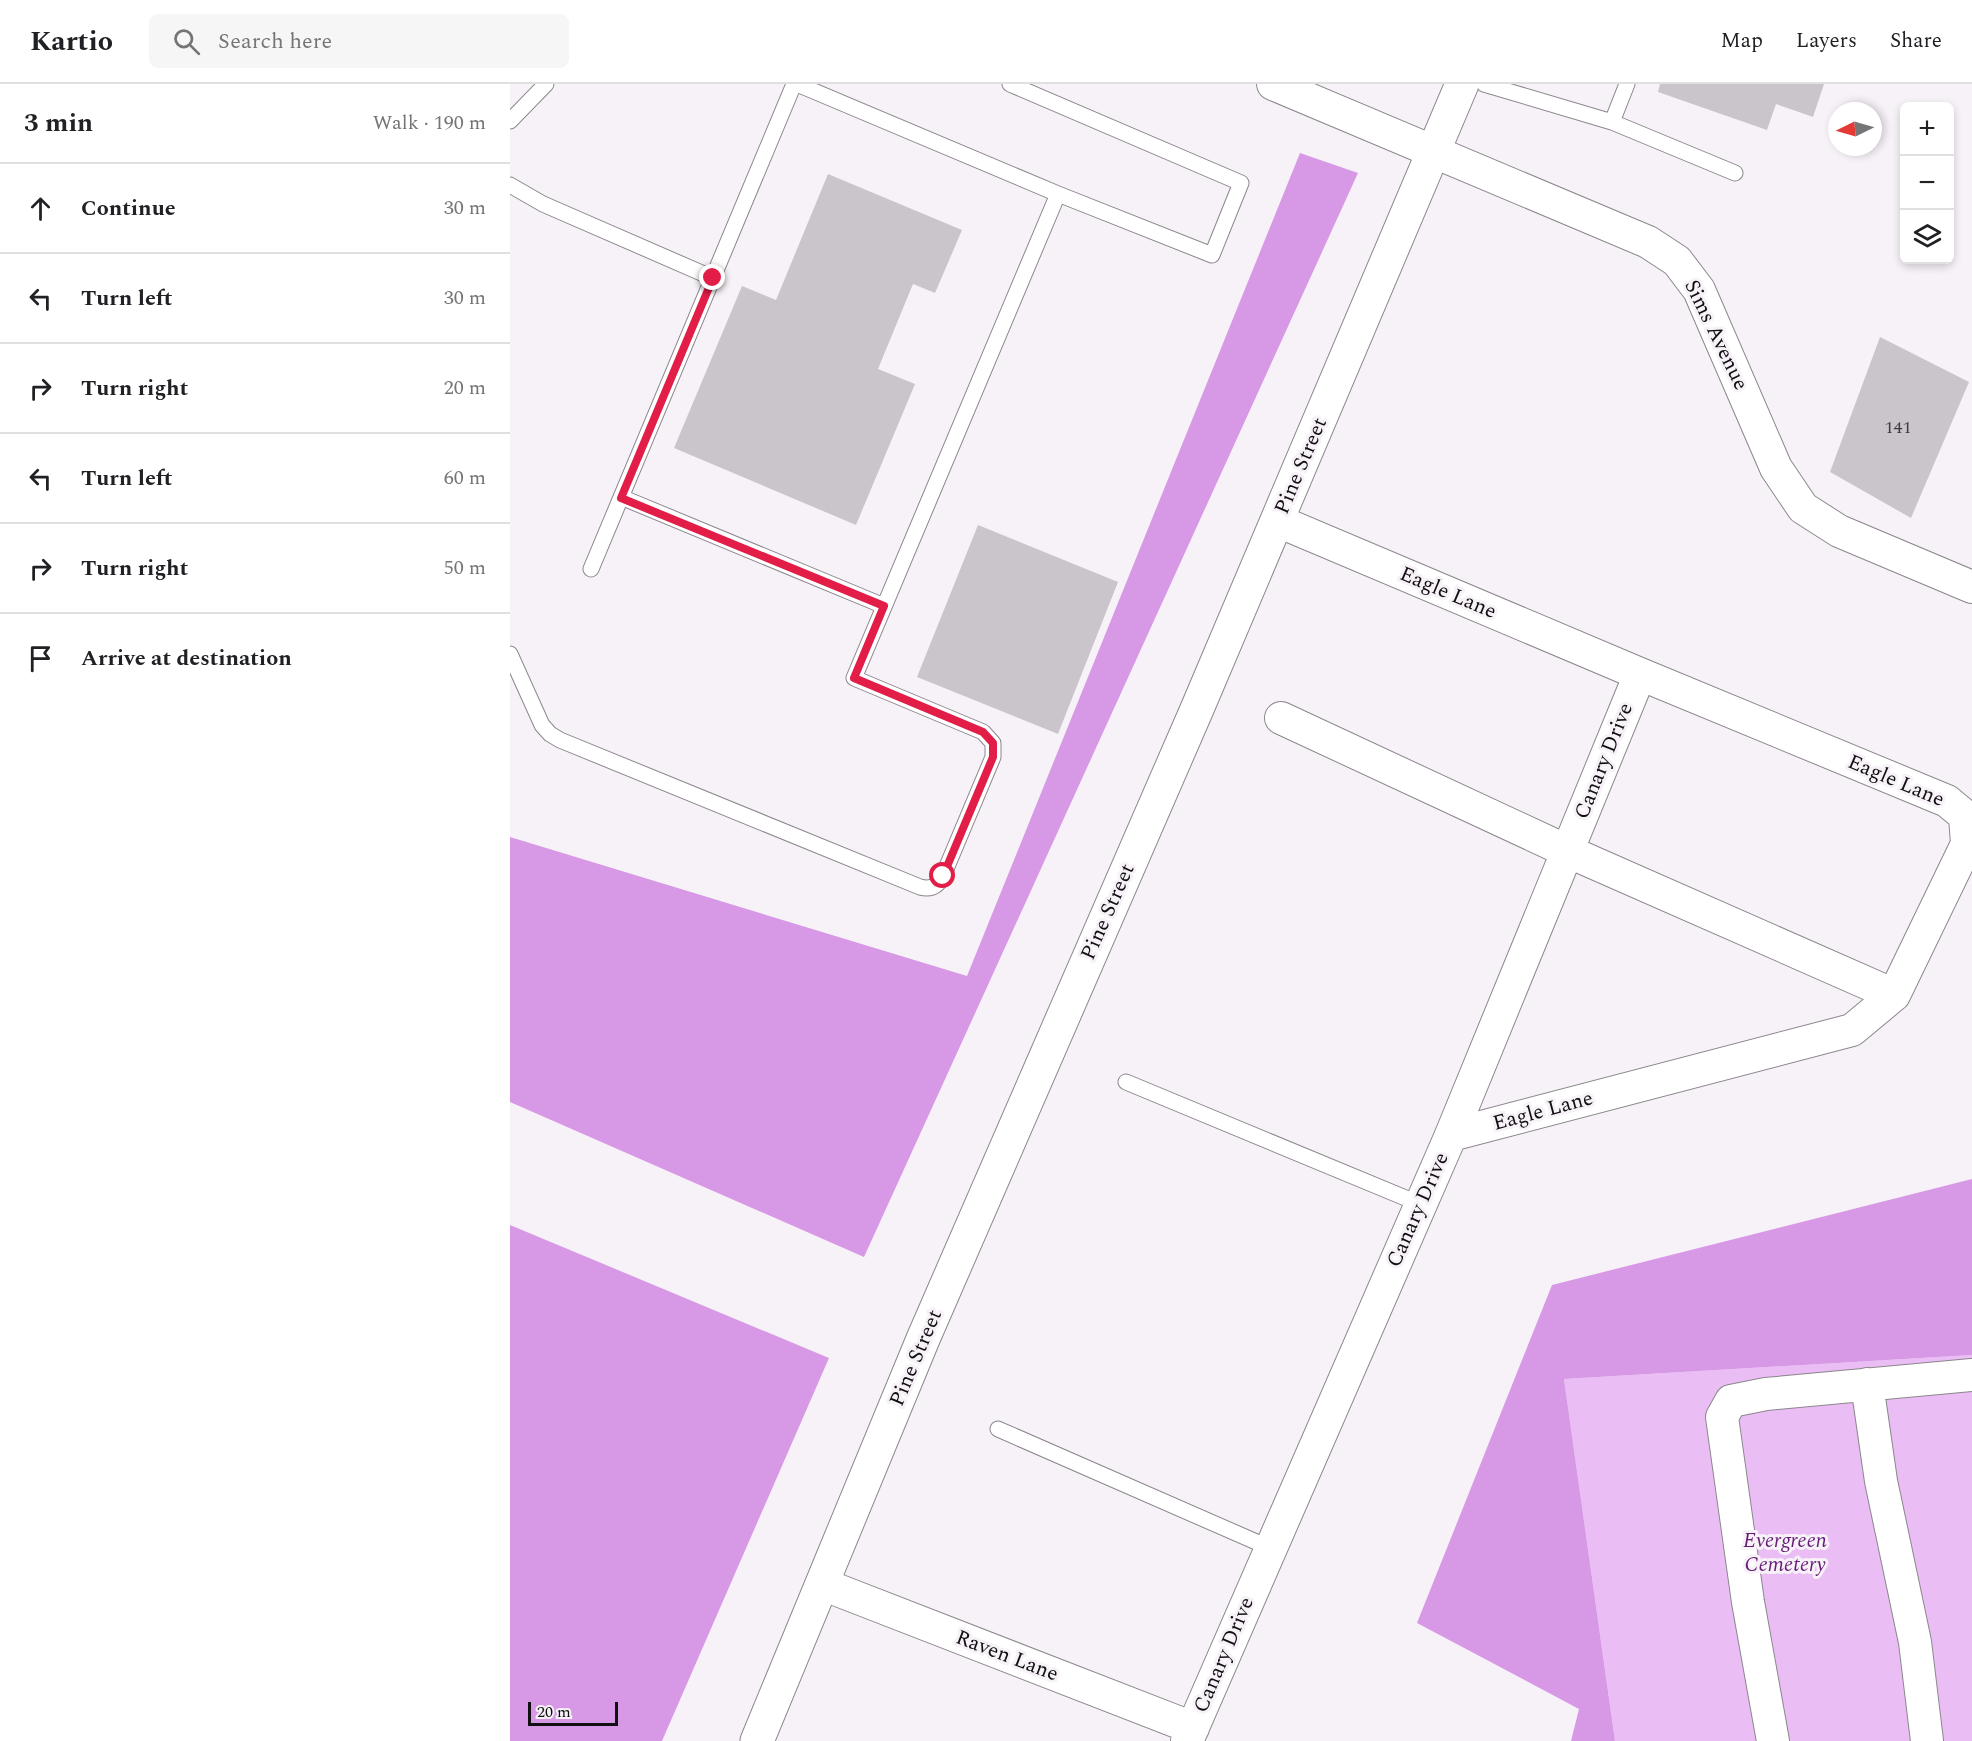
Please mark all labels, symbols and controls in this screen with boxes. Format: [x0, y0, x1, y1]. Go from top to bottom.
search box [149, 14, 569, 68]
text: Kartio [30, 20, 113, 63]
icon: search [170, 25, 203, 58]
text: Search here [218, 25, 332, 58]
text: Map [1721, 25, 1763, 57]
text: Layers [1796, 25, 1857, 57]
text: Share [1890, 25, 1942, 57]
north arrow [1828, 102, 1882, 156]
map controls [1900, 102, 1954, 264]
button: + [1900, 102, 1954, 156]
text: 3 min [24, 103, 93, 143]
text: Walk · 190 m [373, 108, 486, 138]
button: − [1900, 156, 1954, 210]
icon: ahead [24, 192, 57, 225]
text: Continue [81, 192, 176, 225]
text: 30 m [444, 193, 486, 223]
button: layers [1900, 210, 1954, 264]
route end [699, 264, 725, 290]
street label: Sims Avenue [1675, 274, 1757, 396]
icon: left [24, 282, 57, 315]
text: Turn left [81, 282, 173, 315]
text: 30 m [444, 283, 486, 313]
icon: right [24, 372, 57, 405]
text: Turn right [81, 372, 188, 405]
text: 20 m [444, 373, 486, 403]
street label: Pine Street [1266, 412, 1336, 520]
house number: 141 [1885, 414, 1912, 441]
icon: left [24, 462, 57, 495]
text: Turn left [81, 462, 173, 495]
text: 60 m [444, 463, 486, 493]
icon: right [24, 552, 57, 585]
text: Turn right [81, 552, 188, 585]
text: 50 m [444, 553, 486, 583]
street label: Eagle Lane [1395, 558, 1501, 628]
icon: arrive [24, 642, 57, 675]
text: Arrive at destination [81, 642, 292, 675]
street label: Canary Drive [1566, 698, 1642, 824]
street label: Eagle Lane [1843, 746, 1949, 816]
street label: Pine Street [1072, 859, 1144, 965]
route start [929, 862, 955, 888]
street label: Eagle Lane [1489, 1082, 1597, 1140]
street label: Canary Drive [1378, 1147, 1458, 1273]
street label: Pine Street [881, 1304, 951, 1412]
park label: Evergreen Cemetery [1743, 1525, 1827, 1581]
street label: Canary Drive [1185, 1592, 1263, 1718]
street label: Raven Lane [951, 1622, 1063, 1690]
scale bar [528, 1699, 618, 1726]
text: 20 m [537, 1700, 571, 1724]

